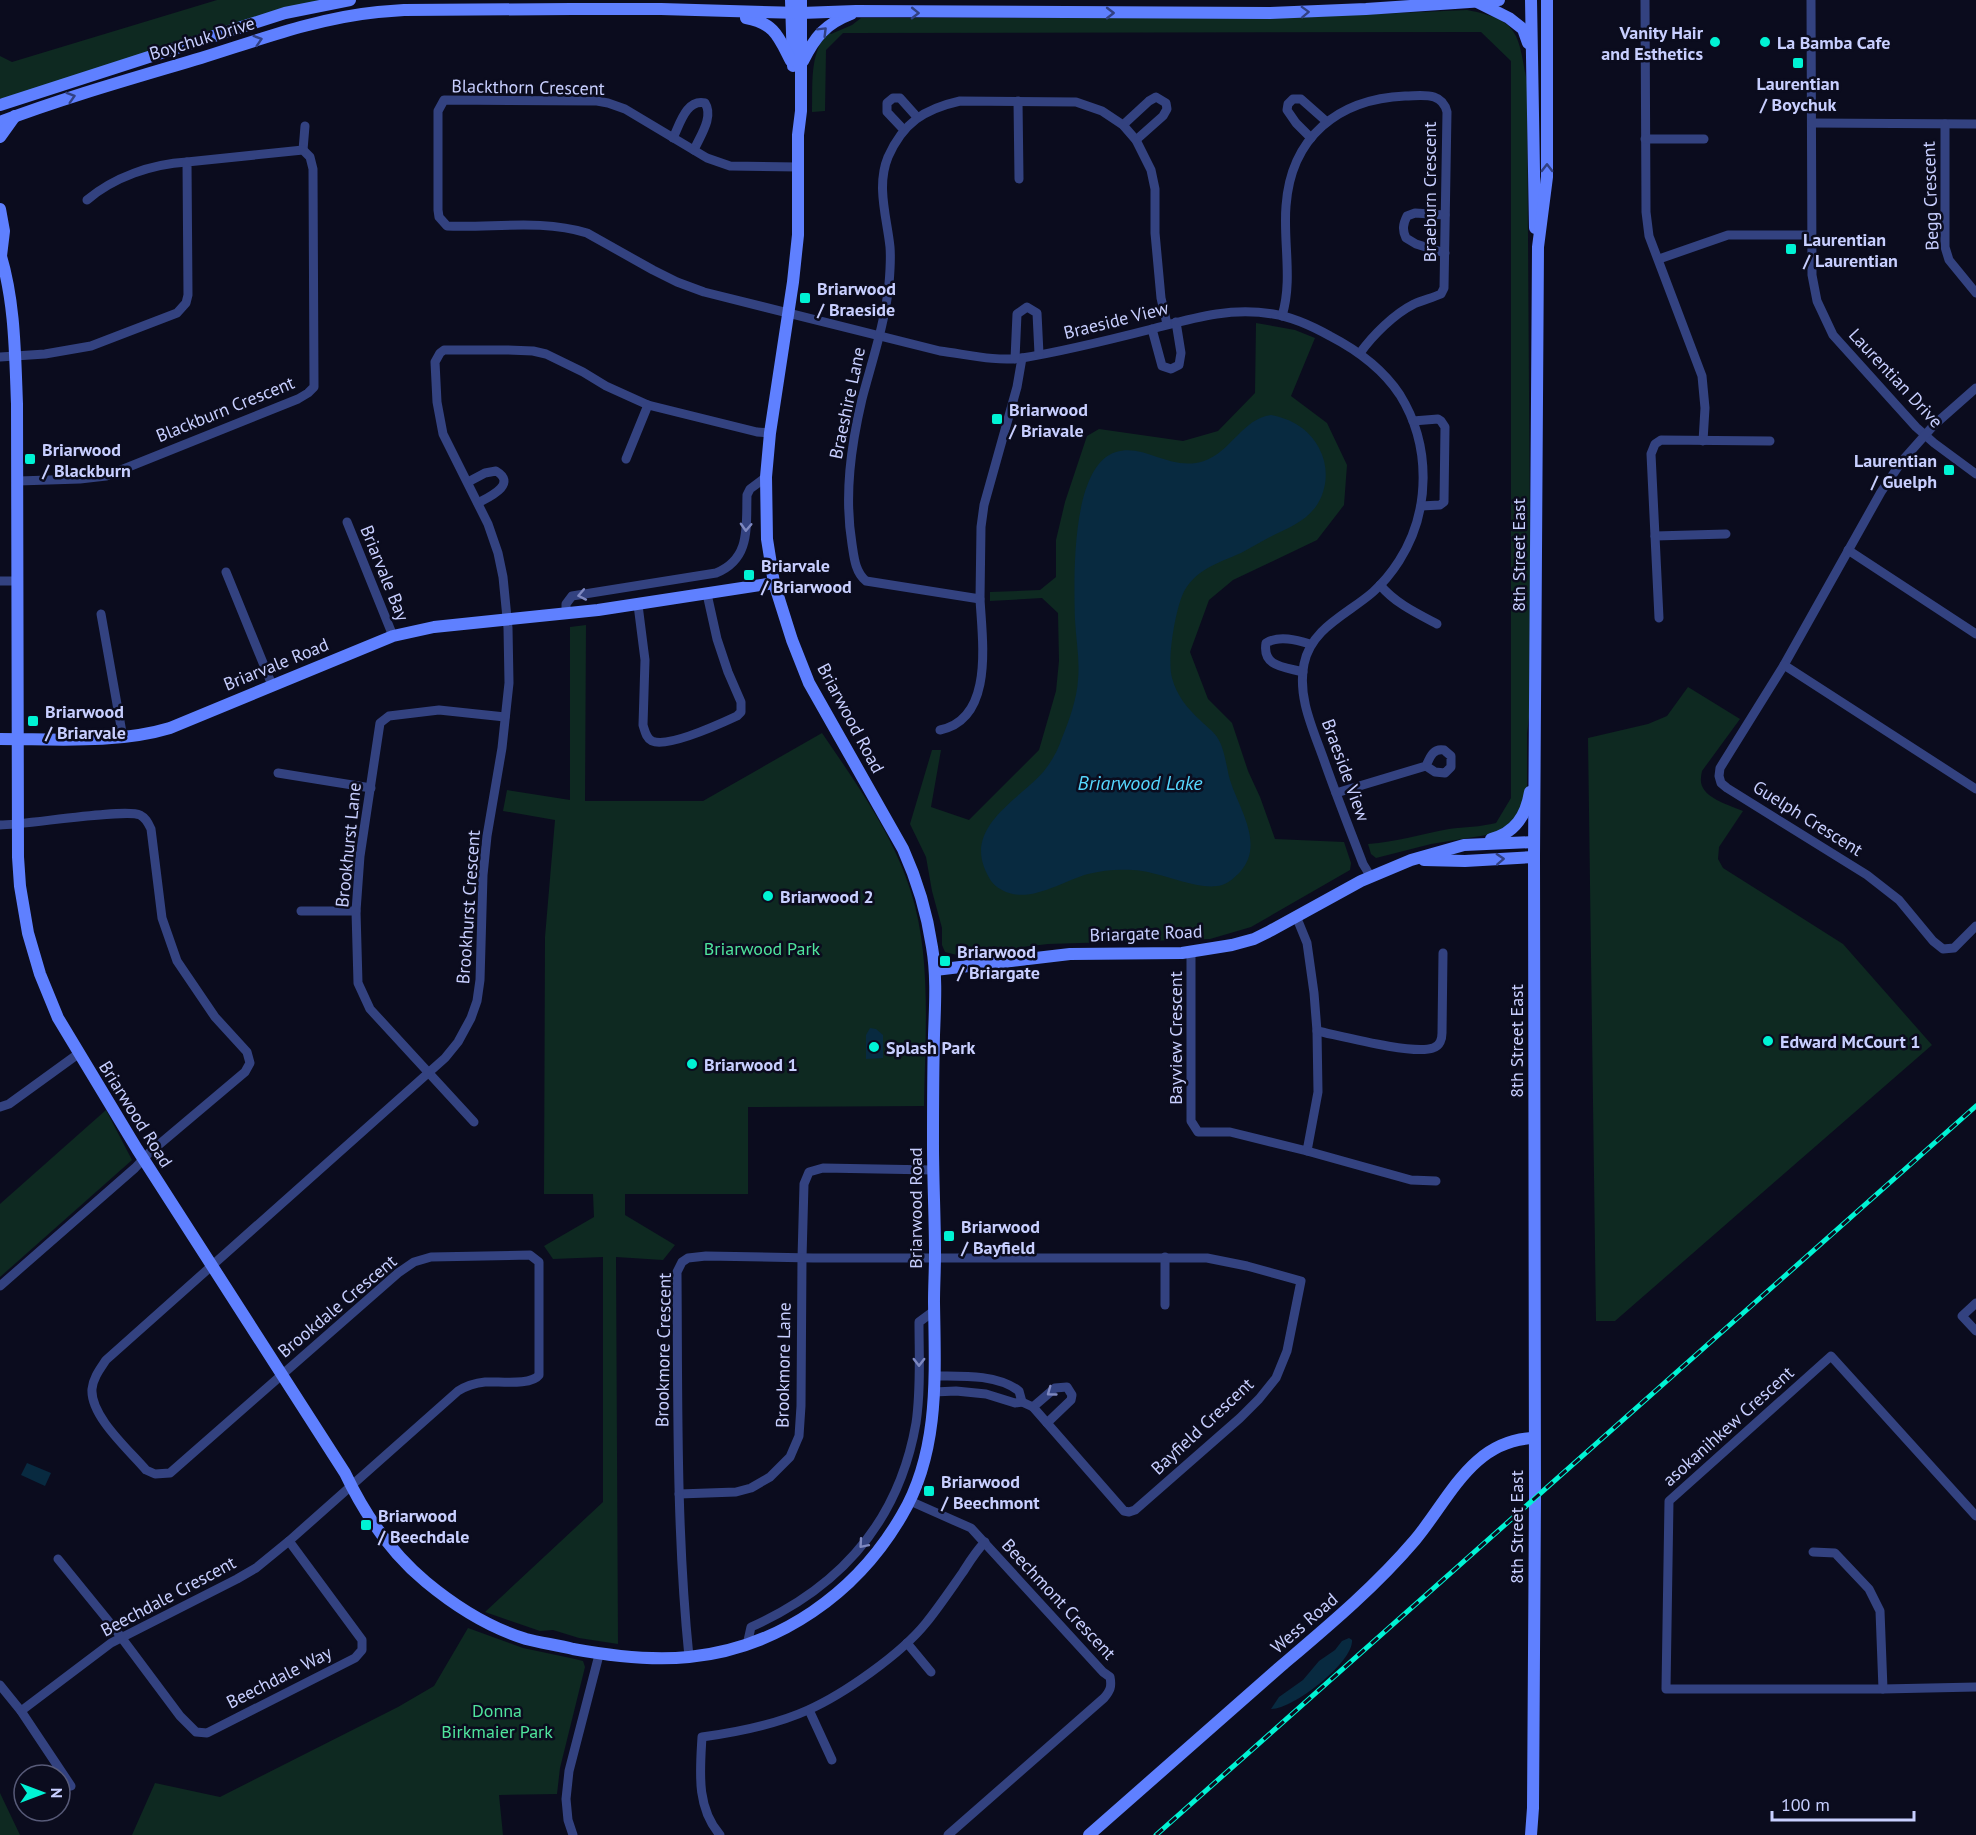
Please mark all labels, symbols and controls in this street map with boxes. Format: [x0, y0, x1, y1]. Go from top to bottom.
one-way arrow [1300, 5, 1309, 18]
one-way arrow [910, 6, 919, 19]
one-way arrow [1105, 7, 1114, 19]
street label: Boychuk Drive [147, 11, 257, 65]
place label: Vanity Hair and Esthetics [1601, 21, 1704, 65]
one-way arrow [815, 28, 826, 39]
place label: La Bamba Cafe [1777, 31, 1890, 54]
one-way arrow [252, 35, 263, 47]
marker: Vanity Hair and Esthetics [1708, 35, 1722, 49]
marker: La Bamba Cafe [1758, 35, 1772, 49]
marker: Laurentian / Boychuk [1791, 56, 1805, 70]
place label: Laurentian / Boychuk [1757, 72, 1840, 116]
street label: Blackthorn Crescent [451, 74, 605, 100]
one-way arrow [65, 92, 76, 104]
street label: Braeburn Crescent [1418, 122, 1441, 262]
street label: Begg Crescent [1917, 141, 1943, 251]
one-way arrow [1541, 164, 1553, 173]
place label: Laurentian / Laurentian [1802, 228, 1898, 272]
marker: Laurentian / Laurentian [1784, 242, 1798, 256]
place label: Briarwood / Braeside [816, 277, 896, 321]
marker: Briarwood / Braeside [798, 291, 812, 305]
street label: Braeside View [1061, 296, 1172, 344]
street label: Laurentian Drive [1844, 324, 1948, 432]
street label: Braeshire Lane [824, 345, 870, 461]
street label: Blackburn Crescent [152, 371, 298, 447]
place label: Briarwood / Briavale [1008, 398, 1088, 442]
marker: Briarwood / Briavale [990, 412, 1004, 426]
place label: Briarwood / Blackburn [41, 438, 131, 482]
place label: Laurentian / Guelph [1854, 449, 1937, 493]
marker: Briarwood / Blackburn [23, 452, 37, 466]
marker: Laurentian / Guelph [1942, 463, 1956, 477]
street label: 8th Street East [1507, 498, 1530, 612]
street label: Briarvale Bay [355, 522, 415, 625]
one-way arrow [740, 522, 752, 531]
place label: Briarvale / Briarwood [760, 554, 852, 598]
marker: Briarvale / Briarwood [742, 568, 756, 582]
one-way arrow [577, 588, 587, 601]
street label: Briarvale Road [220, 632, 332, 696]
street label: Briarwood Road [812, 659, 890, 777]
place label: Briarwood / Briarvale [44, 700, 126, 744]
marker: Briarwood / Briarvale [26, 714, 40, 728]
street label: Braeside View [1317, 716, 1375, 825]
water label: Briarwood Lake [1078, 770, 1203, 796]
street label: Guelph Crescent [1749, 775, 1867, 861]
street label: Brookhurst Lane [330, 781, 366, 909]
street label: Brookhurst Crescent [451, 829, 485, 985]
one-way arrow [1495, 853, 1504, 866]
place label: Briarwood 2 [780, 885, 874, 908]
marker: Briarwood 2 [761, 889, 775, 903]
street label: Briargate Road [1089, 920, 1203, 946]
park label: Briarwood Park [704, 937, 821, 960]
place label: Briarwood / Briargate [956, 940, 1040, 984]
marker: Briarwood / Briargate [938, 954, 952, 968]
street label: Bayview Crescent [1164, 971, 1187, 1105]
street label: 8th Street East [1505, 984, 1528, 1098]
place label: Edward McCourt 1 [1780, 1030, 1920, 1053]
marker: Edward McCourt 1 [1761, 1034, 1775, 1048]
place label: Splash Park [886, 1036, 975, 1059]
marker: Splash Park [867, 1040, 881, 1054]
place label: Briarwood 1 [704, 1053, 798, 1076]
street label: Briarwood Road [94, 1056, 178, 1172]
marker: Briarwood 1 [685, 1057, 699, 1071]
street label: Briarwood Road [904, 1147, 927, 1269]
place label: Briarwood / Bayfield [960, 1215, 1040, 1259]
marker: Briarwood / Bayfield [942, 1229, 956, 1243]
street label: Brookdale Crescent [273, 1250, 401, 1362]
street label: Brookmore Crescent [650, 1273, 676, 1427]
street label: Brookmore Lane [770, 1302, 796, 1428]
one-way arrow [913, 1357, 925, 1366]
street label: asokanihkew Crescent [1658, 1361, 1798, 1491]
street label: Bayfield Crescent [1146, 1373, 1258, 1479]
one-way arrow [1047, 1385, 1058, 1396]
place label: Briarwood / Beechmont [940, 1470, 1040, 1514]
street label: 8th Street East [1505, 1470, 1528, 1584]
marker: Briarwood / Beechmont [922, 1484, 936, 1498]
place label: Briarwood / Beechdale [377, 1504, 469, 1548]
marker: Briarwood / Beechdale [359, 1518, 373, 1532]
street label: Beechmont Crescent [997, 1534, 1121, 1664]
one-way arrow [859, 1537, 870, 1548]
street label: Beechdale Crescent [96, 1551, 240, 1641]
street label: Wess Road [1266, 1588, 1342, 1658]
street label: Beechdale Way [222, 1640, 336, 1713]
park label: Donna Birkmaier Park [441, 1699, 553, 1743]
north arrow [12, 1763, 72, 1823]
scale bar [1772, 1784, 1914, 1822]
text: N [47, 1788, 67, 1798]
text: 100 m [1781, 1793, 1830, 1816]

